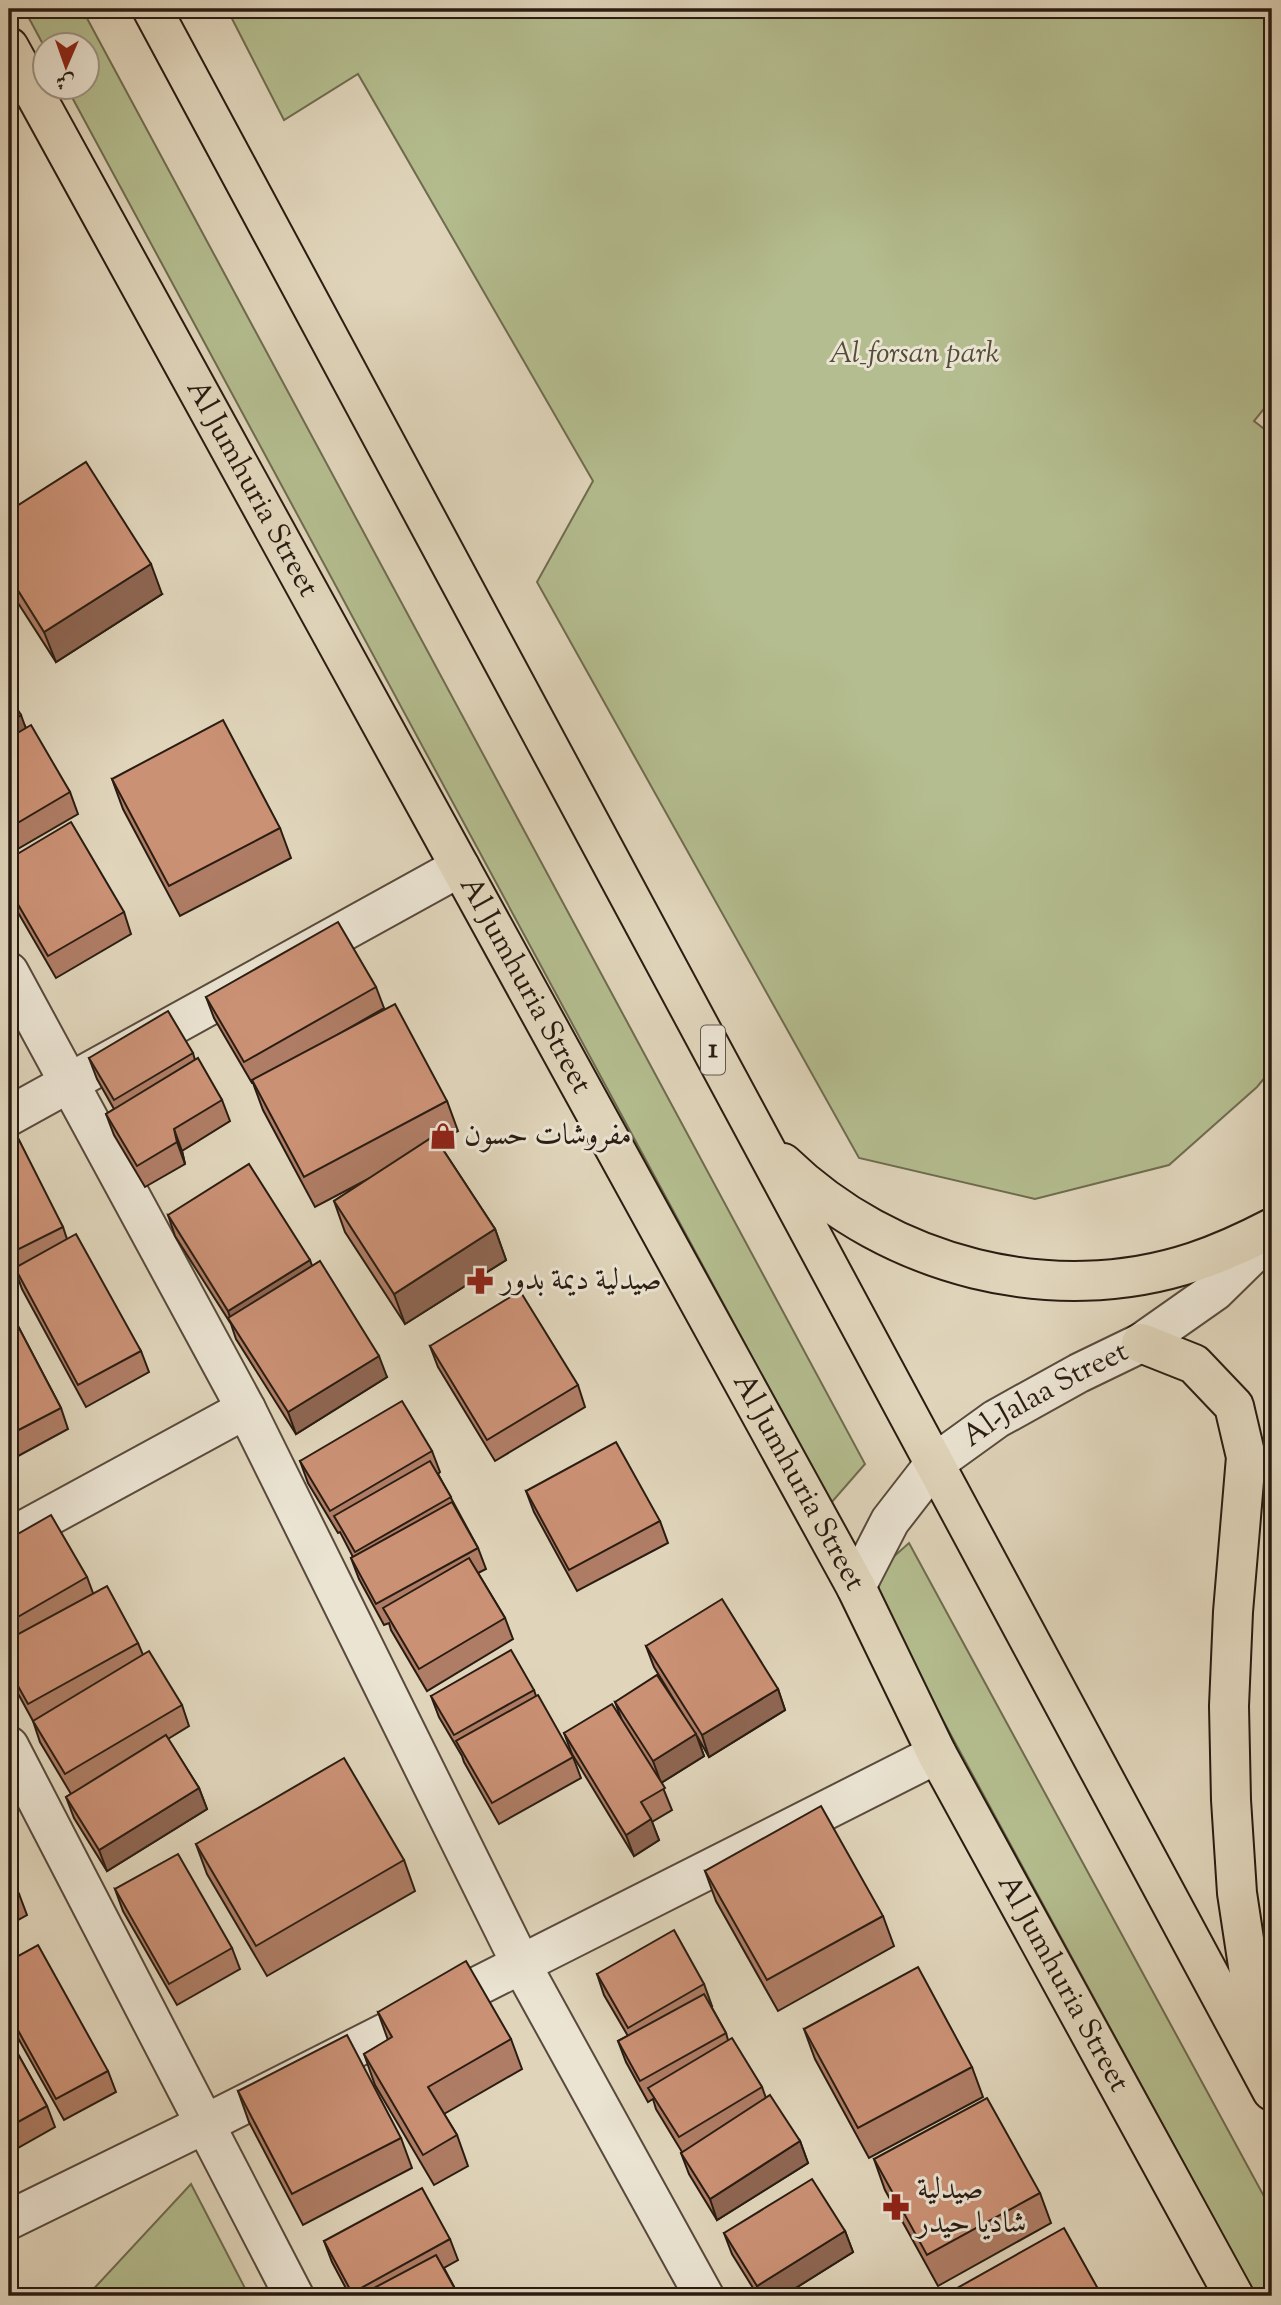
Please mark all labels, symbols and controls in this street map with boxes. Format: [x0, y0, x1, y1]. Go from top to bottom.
north arrow [32, 32, 102, 102]
text: ش [56, 67, 75, 94]
park label: Al_forsan park [829, 333, 999, 376]
street label: Al Jumhuria Street [175, 372, 329, 605]
street label: Al Jumhuria Street [448, 869, 602, 1102]
road number: 1 [701, 1026, 725, 1074]
place label: مفروشات حسون [464, 1115, 632, 1158]
shop icon: مفروشات حسون [428, 1121, 458, 1151]
place label: صيدلية ديمة بدور [498, 1260, 662, 1303]
pharmacy icon: صيدلية ديمة بدور [465, 1266, 495, 1296]
street label: Al-Jalaa Street [953, 1331, 1136, 1458]
street label: Al Jumhuria Street [721, 1366, 876, 1599]
street label: Al Jumhuria Street [986, 1867, 1140, 2100]
place label: صيدلية شاديا حيدر [914, 2169, 1026, 2246]
pharmacy icon: صيدلية شاديا حيدر [881, 2192, 911, 2222]

